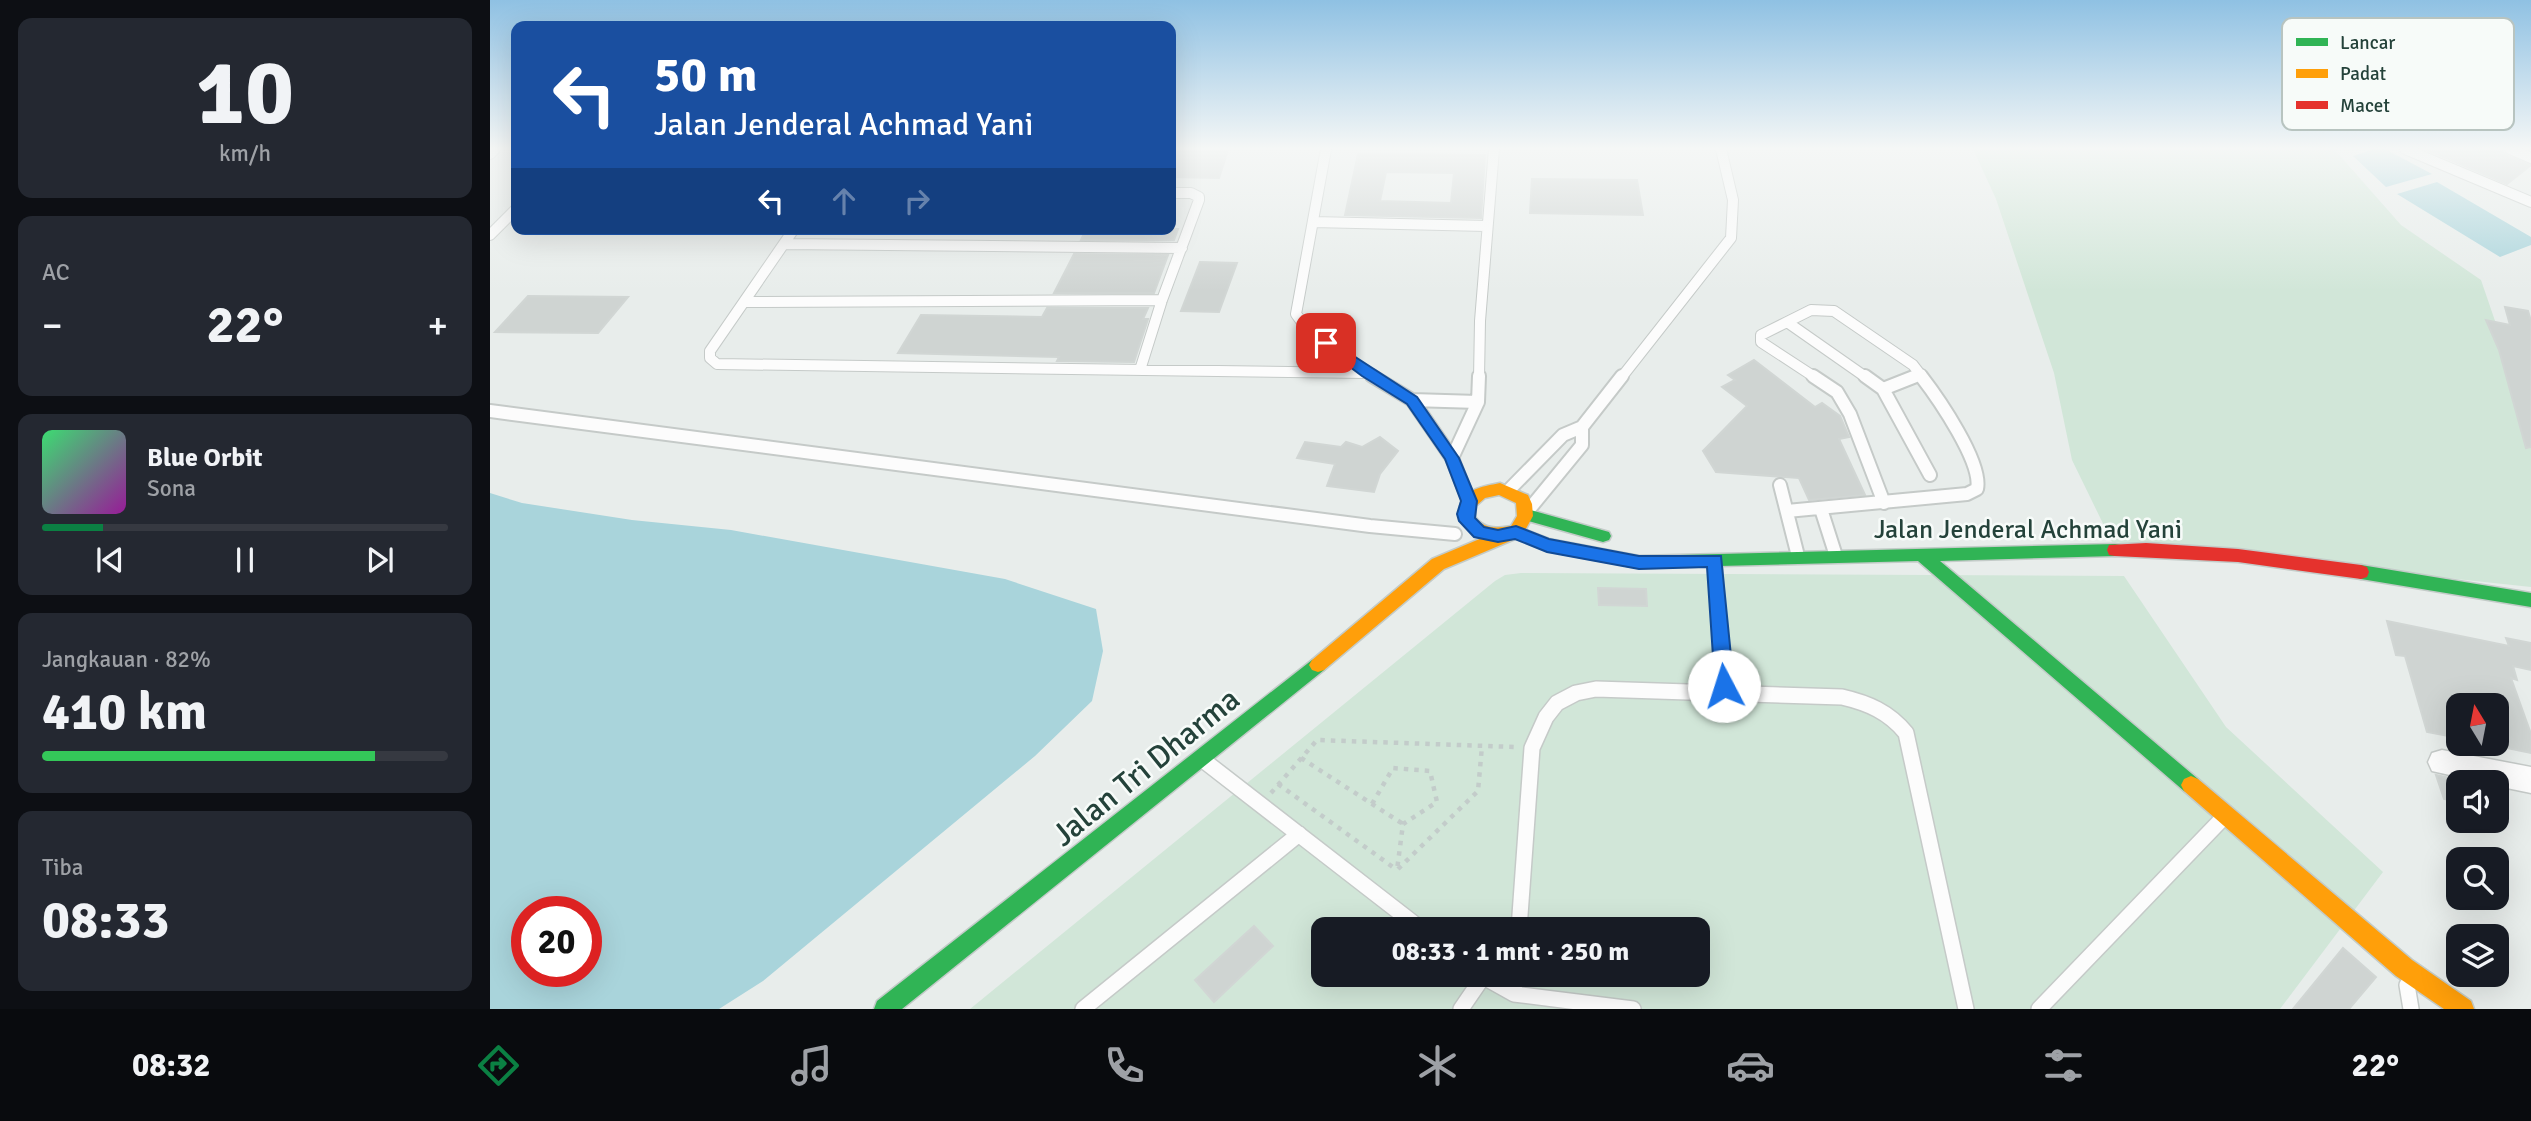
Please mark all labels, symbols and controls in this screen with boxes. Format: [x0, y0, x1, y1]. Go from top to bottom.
legend [2282, 18, 2514, 130]
text: Lancar [2340, 31, 2395, 55]
text: 10 [196, 37, 294, 150]
text: 50 m [654, 45, 757, 105]
icon: left [539, 49, 630, 140]
text: Padat [2340, 62, 2386, 86]
text: Macet [2340, 94, 2390, 118]
text: Jalan Jenderal Achmad Yani [654, 105, 1033, 144]
text: km/h [219, 139, 271, 168]
icon: left [752, 182, 790, 220]
icon: ahead [825, 182, 863, 220]
icon: right [898, 182, 936, 220]
text: AC [42, 258, 70, 287]
text: 22° [207, 293, 283, 357]
text: − [42, 302, 63, 349]
text: + [427, 302, 448, 349]
pin [1296, 313, 1356, 373]
icon: arrive [1307, 324, 1345, 362]
text: Blue Orbit [147, 442, 263, 474]
text: Sona [147, 474, 196, 503]
street label: Jalan Jenderal Achmad Yani [1874, 514, 2182, 546]
icon: previous [91, 541, 129, 579]
icon: pause [226, 541, 264, 579]
icon: next [361, 541, 399, 579]
text: Jangkauan · 82% [42, 645, 211, 674]
position arrow [1687, 649, 1761, 723]
street label: Jalan Tri Dharma [1044, 679, 1248, 855]
text: 410 km [42, 680, 207, 744]
north arrow [2446, 693, 2510, 756]
map controls [2446, 693, 2509, 987]
button: sound [2446, 770, 2509, 833]
button: search [2446, 847, 2509, 910]
text: Tiba [42, 853, 83, 882]
text: 08:33 [42, 888, 170, 952]
speed limit sign: 20 [511, 896, 602, 987]
button: layers [2446, 924, 2509, 987]
text: 08:33 · 1 mnt · 250 m [1392, 936, 1629, 968]
icon: directions [474, 1041, 523, 1090]
icon: music [787, 1041, 836, 1090]
icon: phone [1100, 1041, 1149, 1090]
icon: climate [1413, 1041, 1462, 1090]
icon: car [1726, 1041, 1775, 1090]
icon: filters [2039, 1041, 2088, 1090]
text: 08:32 [132, 1046, 210, 1085]
text: 22° [2352, 1046, 2399, 1085]

